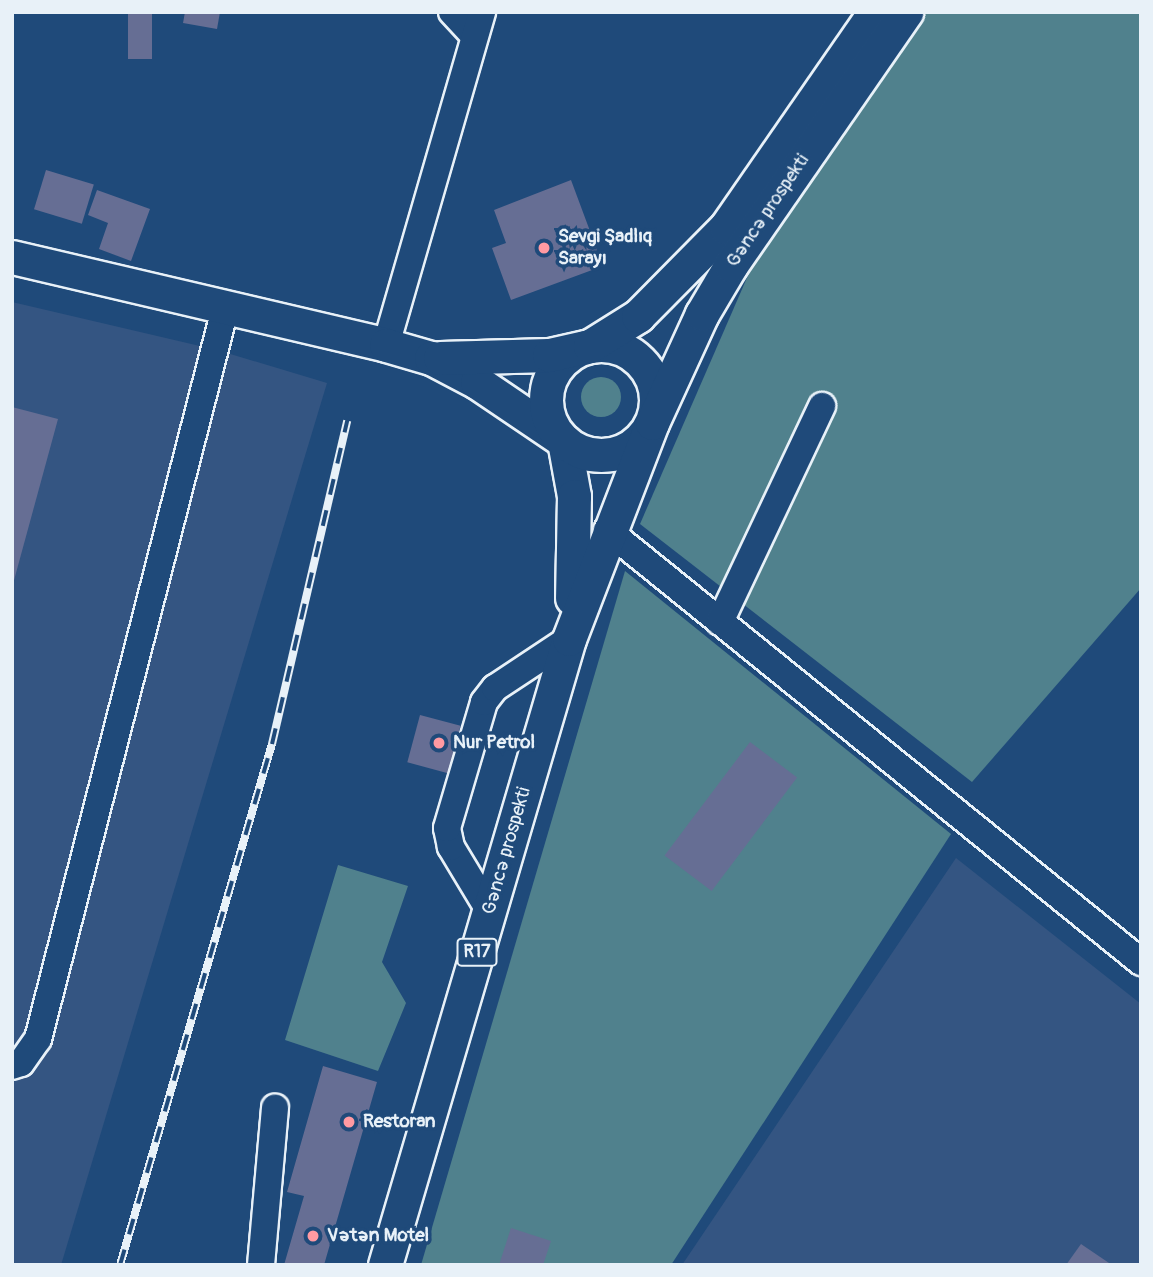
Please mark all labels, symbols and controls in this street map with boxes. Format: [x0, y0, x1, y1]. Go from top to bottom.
street label: Gəncə prospekti [722, 150, 814, 272]
place label: Sevgi Şadlıq Sarayı [558, 226, 652, 270]
marker: Sevgi Şadlıq Sarayı [536, 240, 552, 256]
place label: Nur Petrol [453, 732, 535, 754]
marker: Nur Petrol [431, 735, 447, 751]
street label: Gəncə prospekti [478, 785, 536, 917]
road number: R17 [456, 937, 498, 967]
place label: Restoran [363, 1111, 436, 1133]
marker: Restoran [341, 1114, 357, 1130]
place label: Vətən Motel [327, 1225, 429, 1247]
marker: Vətən Motel [305, 1228, 321, 1244]

